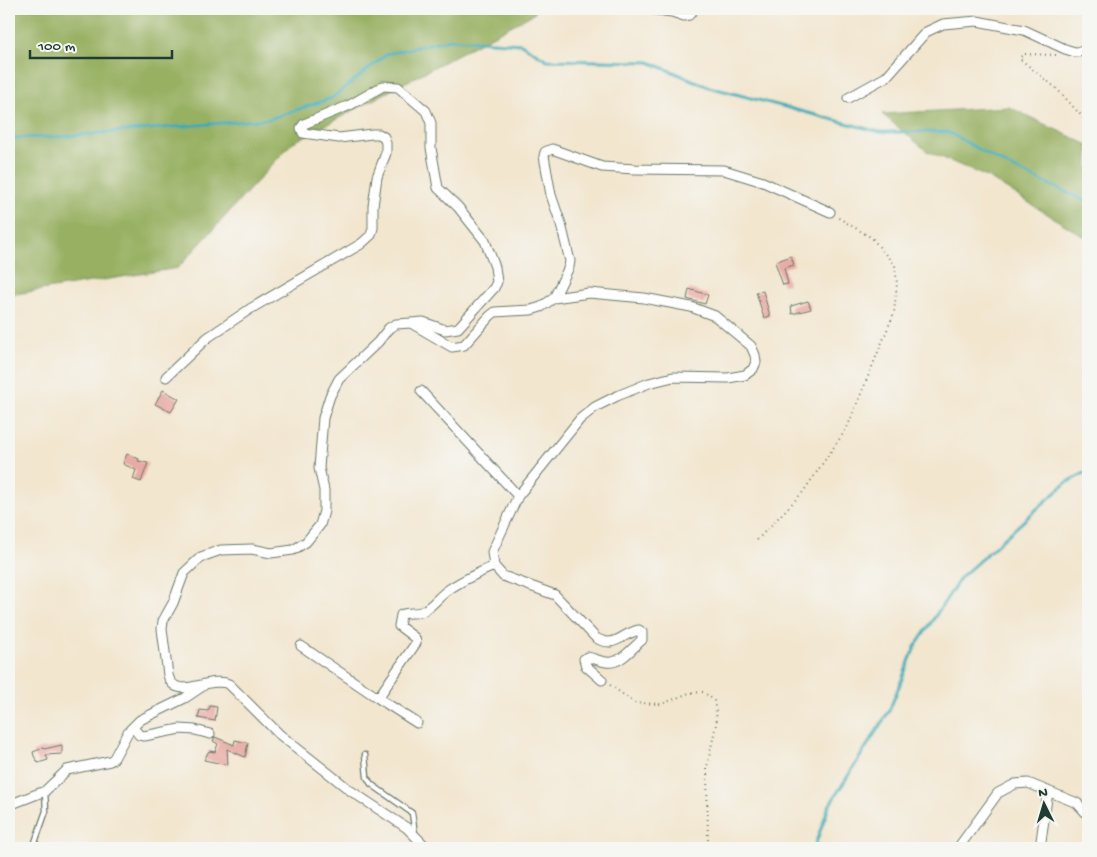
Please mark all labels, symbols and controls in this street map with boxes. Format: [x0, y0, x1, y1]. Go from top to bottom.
scale bar [30, 28, 172, 60]
text: 100 m [37, 38, 76, 56]
north arrow [1020, 780, 1070, 830]
text: N [1038, 785, 1048, 802]

